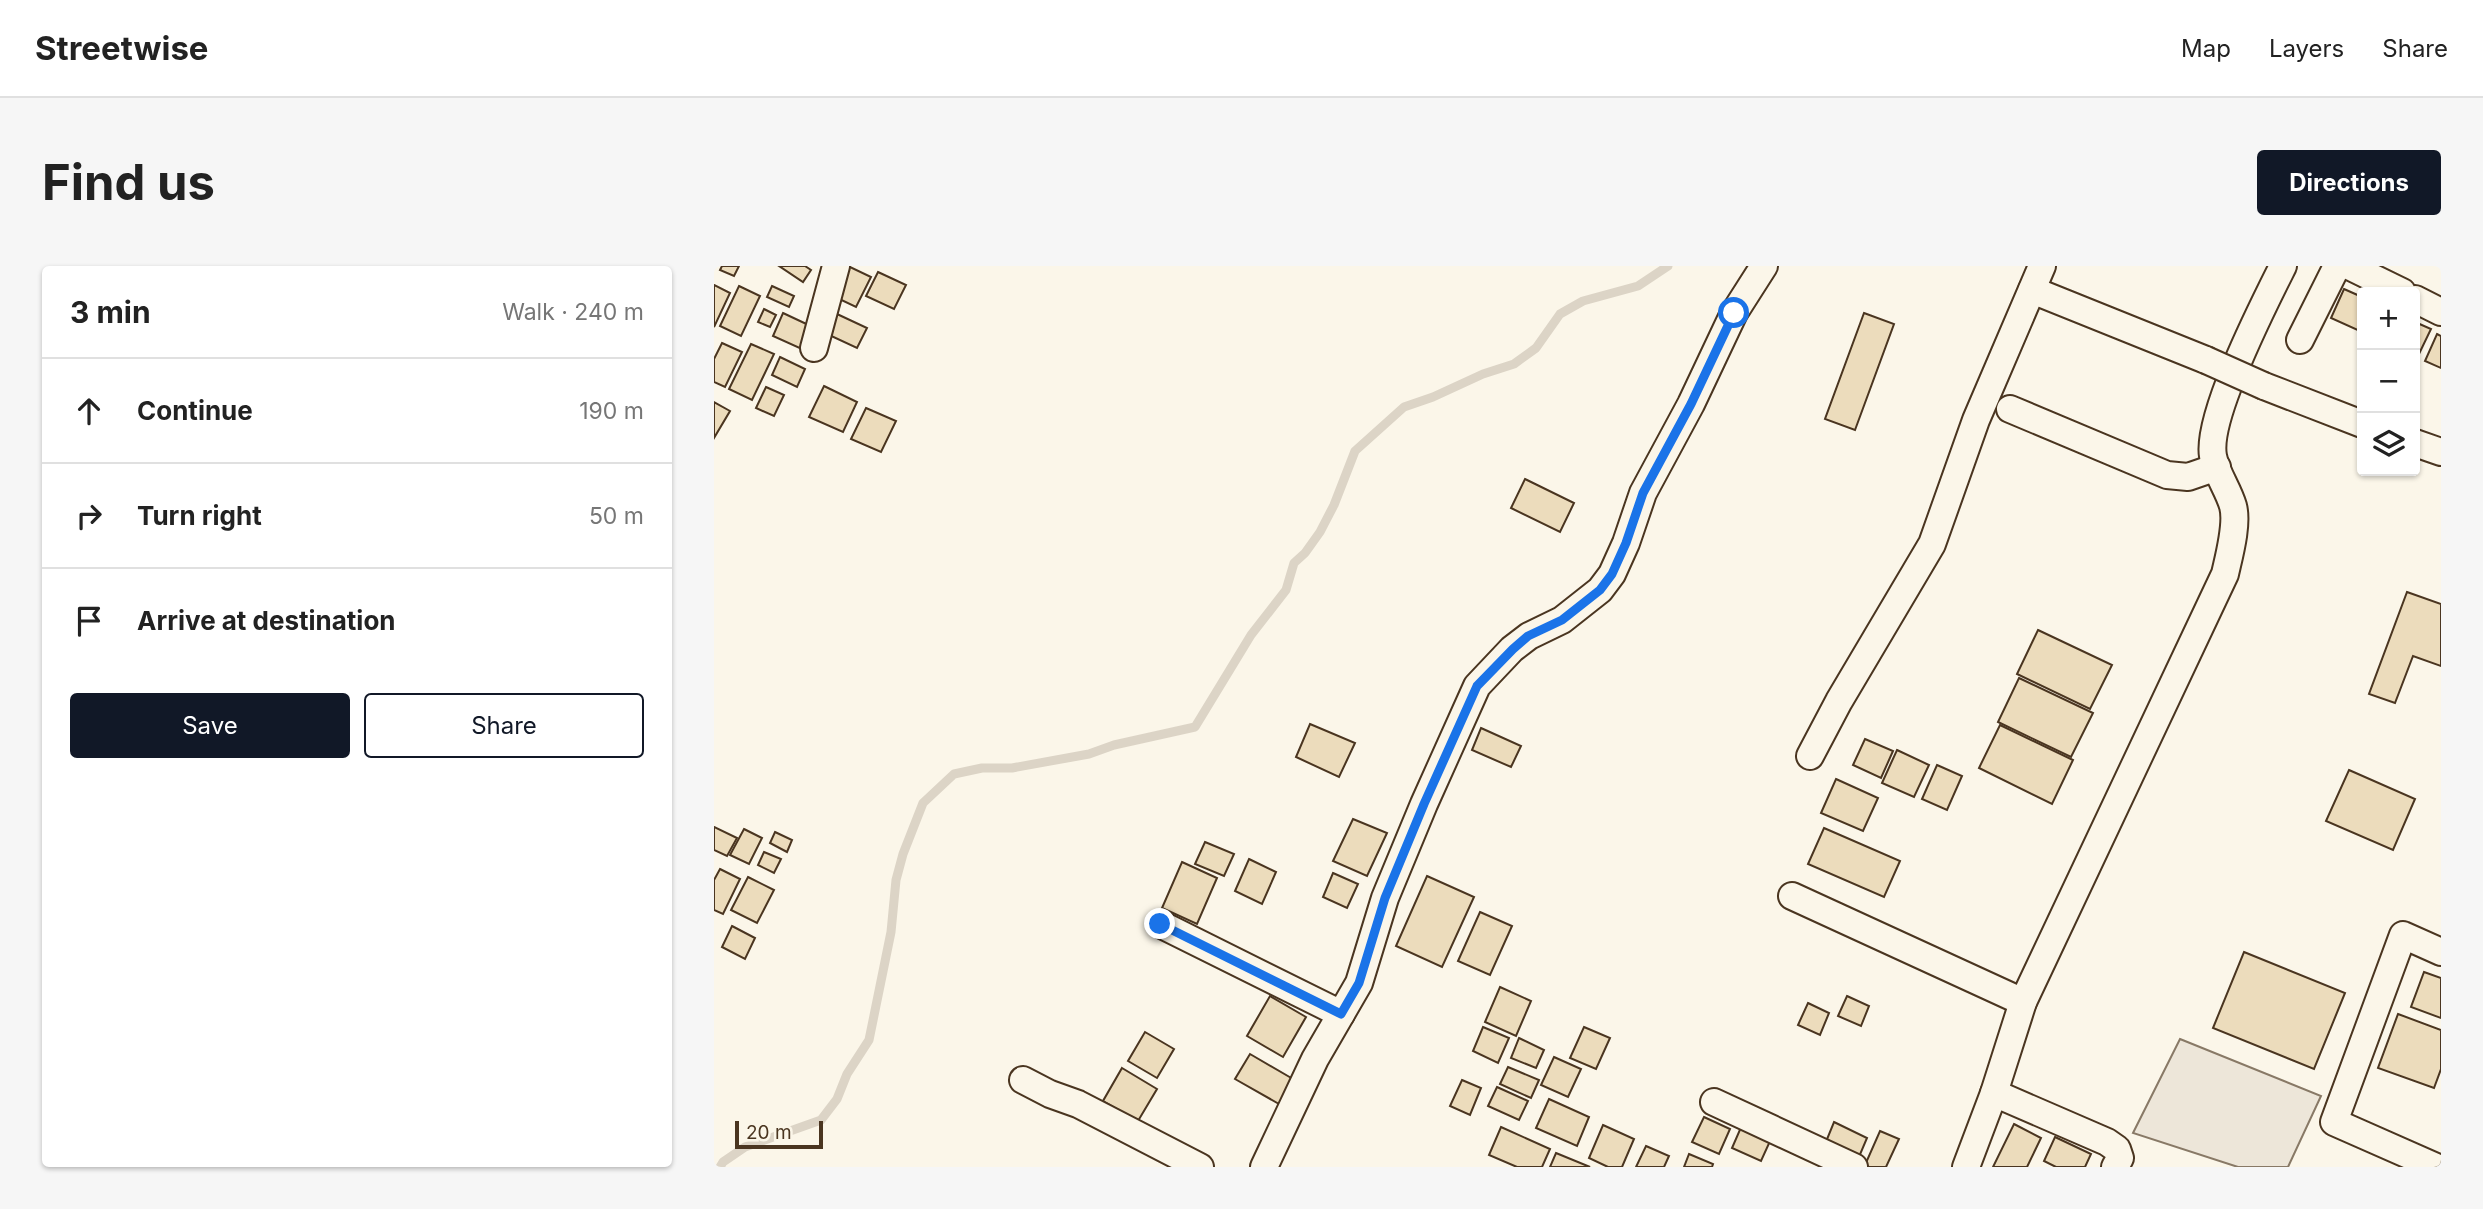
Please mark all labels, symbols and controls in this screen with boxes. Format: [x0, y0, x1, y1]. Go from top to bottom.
text: Streetwise [35, 28, 209, 68]
text: Map [2181, 34, 2231, 63]
text: Layers [2269, 34, 2344, 63]
text: Share [2382, 34, 2448, 63]
button: Directions [2257, 150, 2441, 215]
text: Find us [42, 153, 215, 212]
map controls [2357, 287, 2420, 476]
button: + [2357, 287, 2420, 350]
text: 3 min [70, 294, 151, 330]
route start [1718, 297, 1749, 328]
text: Walk · 240 m [502, 298, 644, 326]
button: − [2357, 350, 2420, 413]
icon: ahead [70, 392, 108, 430]
text: Continue [137, 395, 253, 426]
text: 190 m [579, 397, 644, 425]
button: layers [2357, 413, 2420, 476]
icon: right [70, 497, 108, 535]
text: Turn right [137, 500, 262, 531]
text: 50 m [589, 502, 644, 530]
icon: arrive [70, 602, 108, 640]
text: Arrive at destination [137, 605, 396, 636]
button: Save [70, 693, 350, 758]
button: Share [364, 693, 644, 758]
route end [1144, 908, 1175, 939]
scale bar [735, 1118, 822, 1150]
text: 20 m [746, 1121, 792, 1144]

